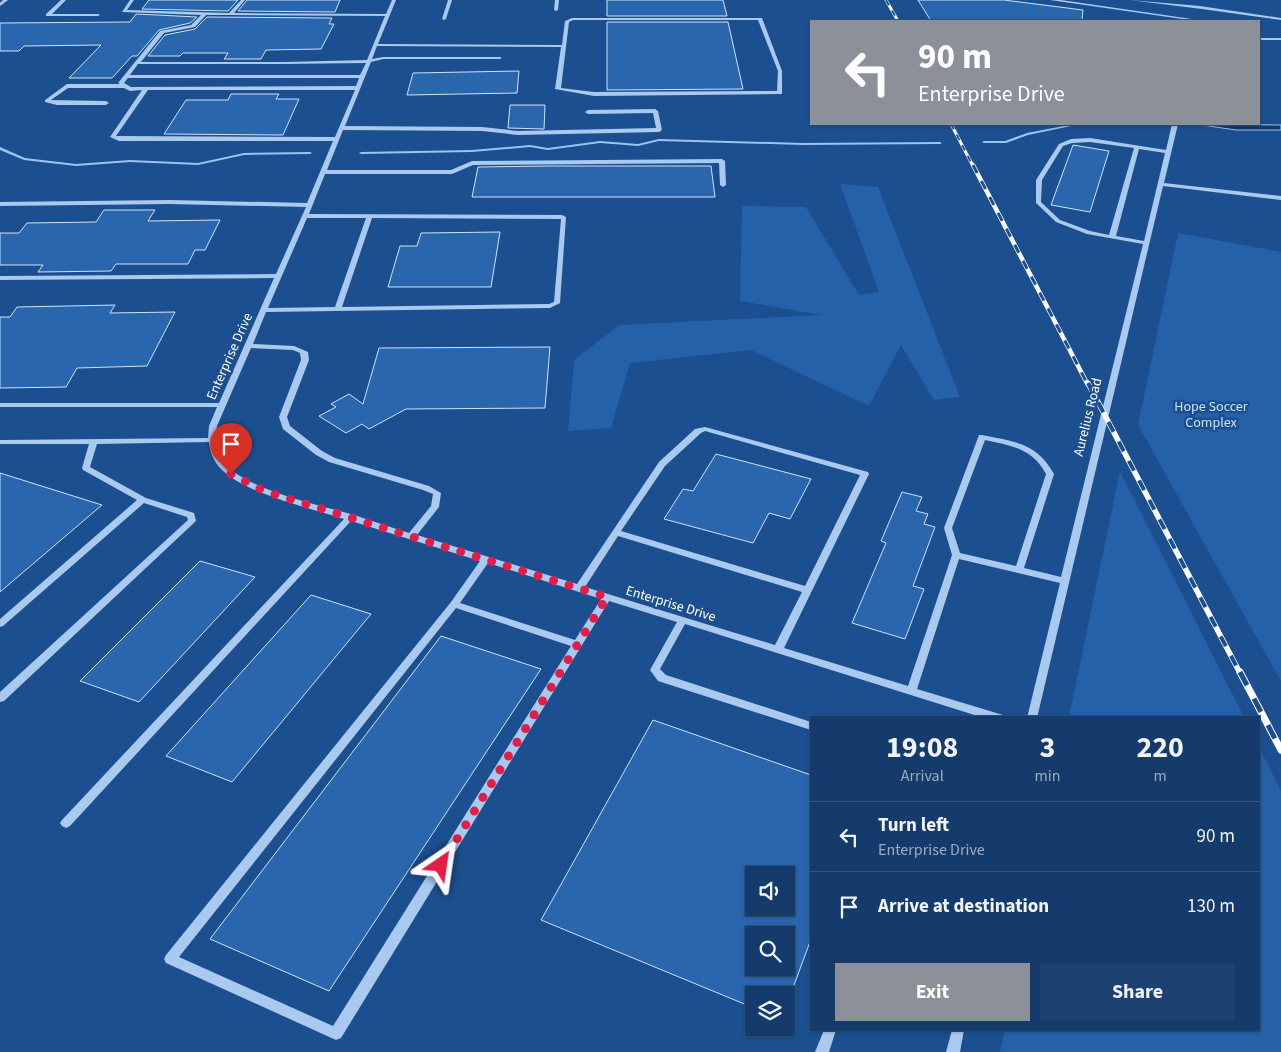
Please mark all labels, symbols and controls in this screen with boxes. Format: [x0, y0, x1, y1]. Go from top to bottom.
text: 90 m [918, 32, 992, 82]
icon: left [835, 40, 900, 105]
text: Enterprise Drive [918, 78, 1065, 110]
street label: Enterprise Drive [202, 310, 258, 403]
street label: Aurelius Road [1069, 376, 1107, 459]
park label: Hope Soccer Complex [1174, 397, 1248, 433]
pin [210, 423, 252, 474]
icon: arrive [217, 430, 245, 458]
street label: Enterprise Drive [623, 581, 718, 627]
text: 19:08 [886, 726, 958, 769]
text: 3 [1039, 726, 1055, 769]
text: 220 [1136, 726, 1184, 769]
text: Arrival [901, 765, 944, 787]
text: min [1034, 765, 1060, 787]
text: m [1154, 765, 1167, 787]
text: Turn left [878, 812, 949, 839]
icon: left [835, 823, 863, 851]
text: 90 m [1197, 823, 1235, 850]
position arrow [414, 838, 466, 890]
text: Enterprise Drive [878, 839, 985, 861]
map controls [745, 866, 795, 1036]
button: sound [745, 866, 795, 916]
icon: arrive [835, 893, 863, 921]
text: Arrive at destination [878, 893, 1049, 920]
text: 130 m [1187, 893, 1235, 920]
button: search [745, 926, 795, 976]
button: Exit [835, 963, 1030, 1021]
button: Share [1040, 963, 1235, 1021]
button: layers [745, 986, 795, 1036]

